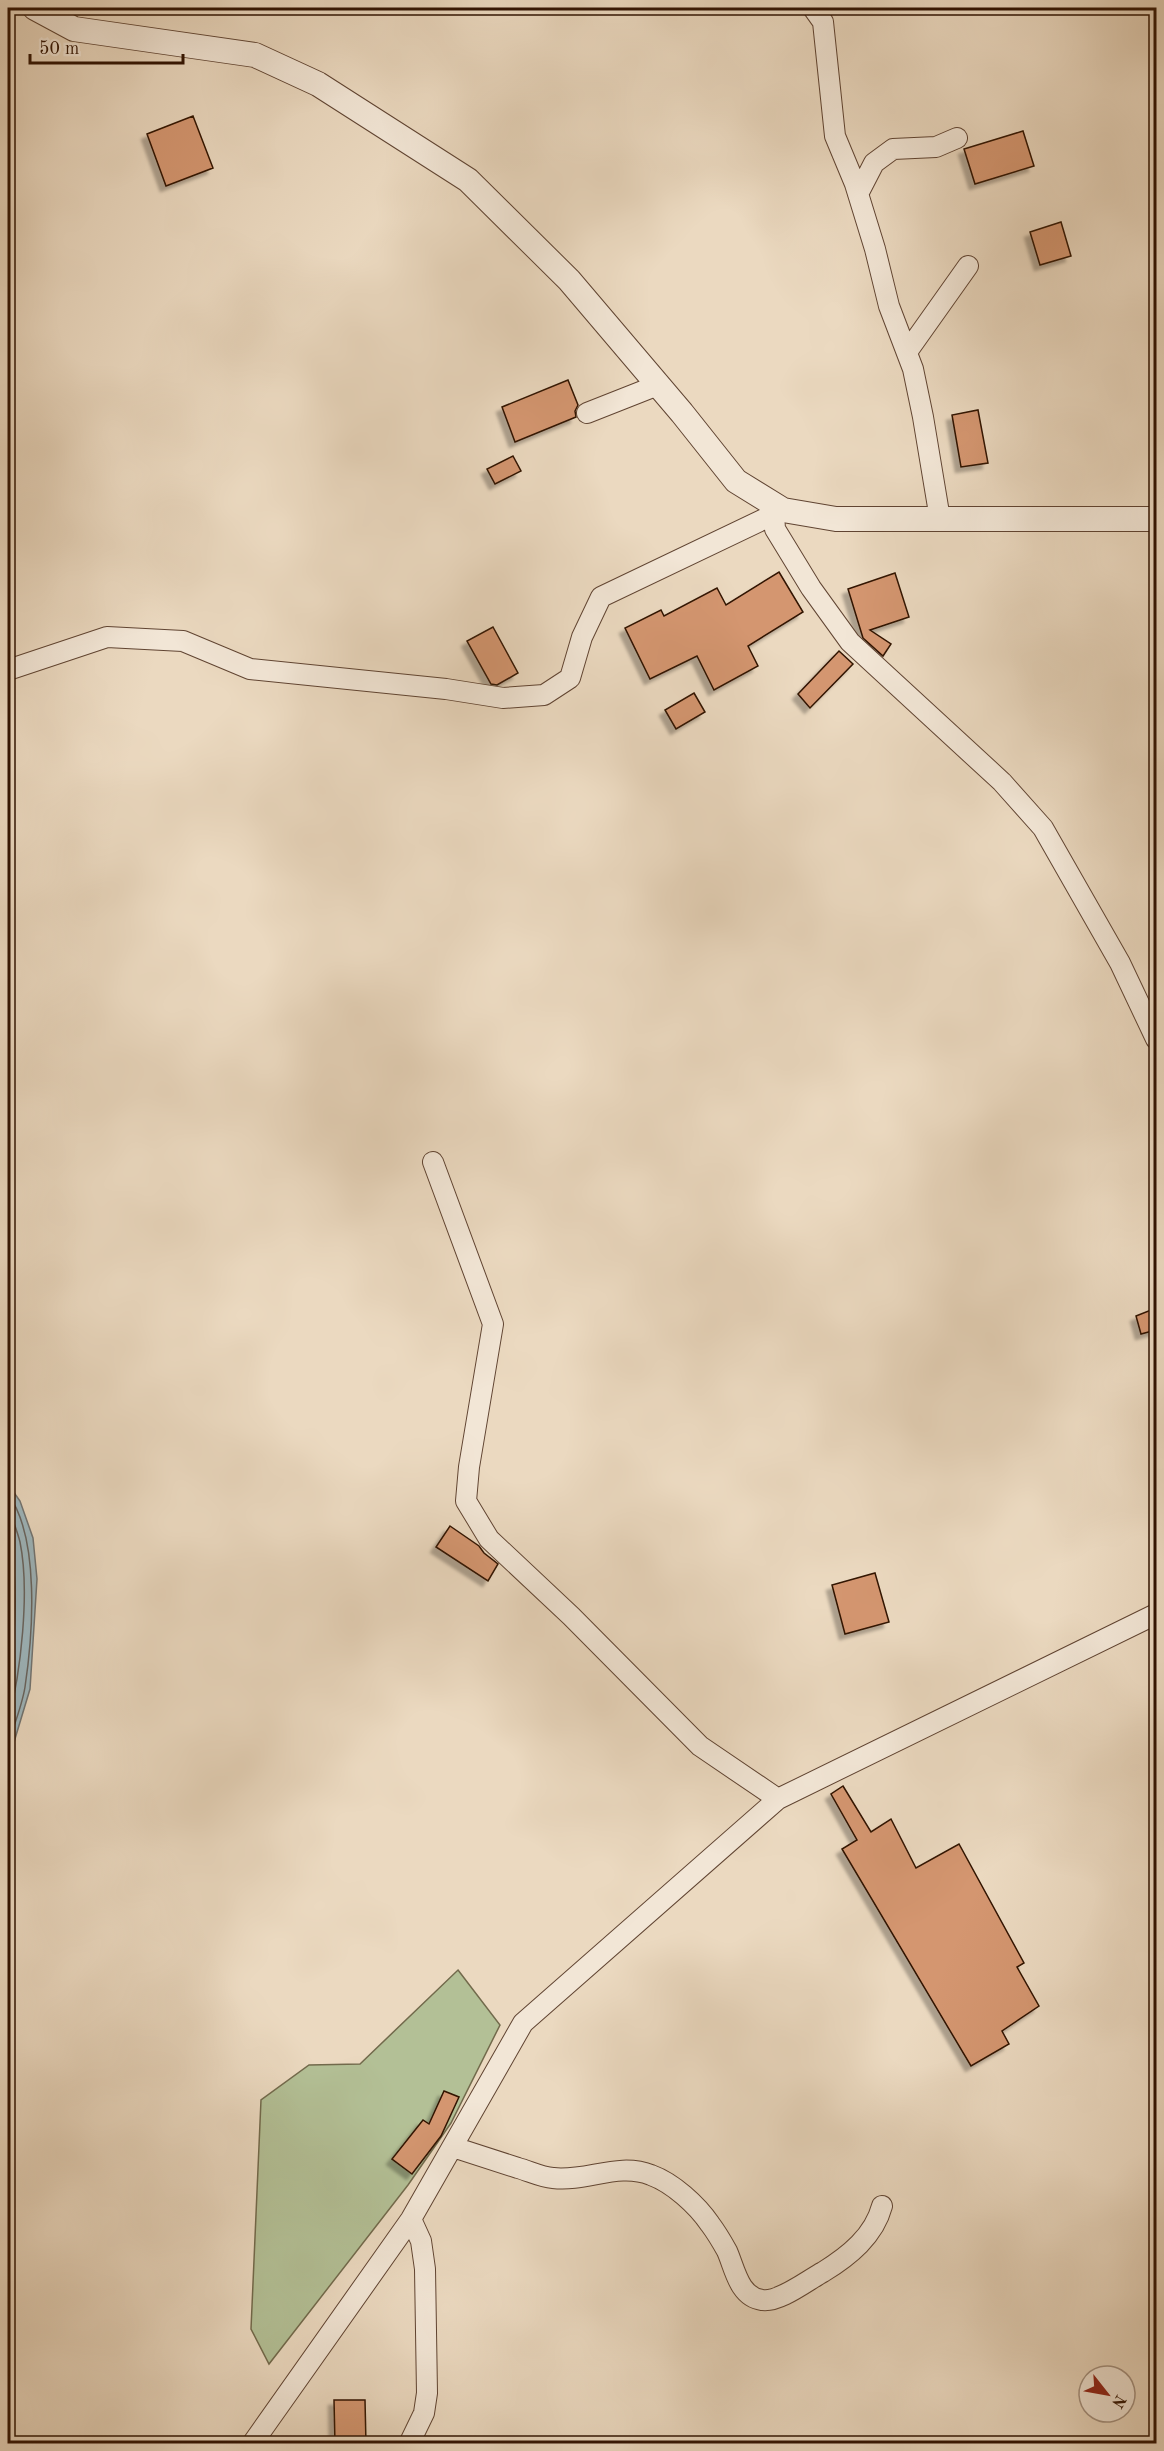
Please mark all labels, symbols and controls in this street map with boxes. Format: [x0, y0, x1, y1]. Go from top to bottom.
scale bar [30, 27, 183, 65]
text: 50 m [39, 40, 79, 58]
north arrow [1077, 2364, 1137, 2424]
text: N [1108, 2391, 1128, 2411]

